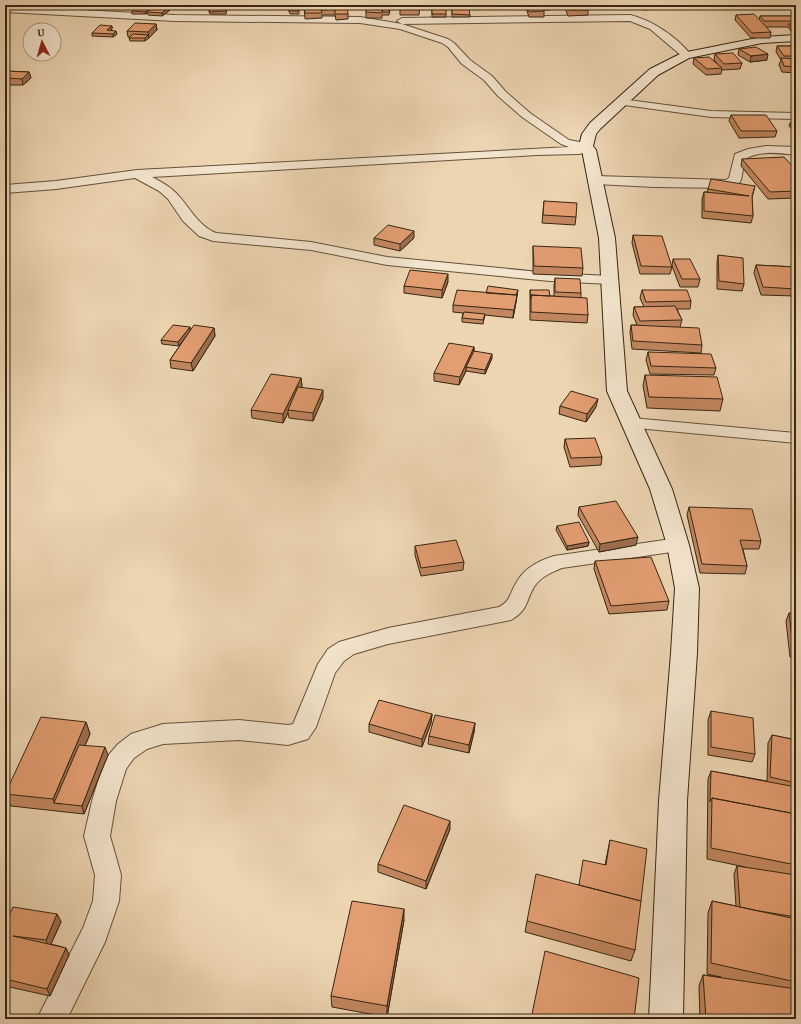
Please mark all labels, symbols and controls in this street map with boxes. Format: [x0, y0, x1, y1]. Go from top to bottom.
north arrow [22, 22, 62, 62]
text: U [36, 24, 46, 40]

